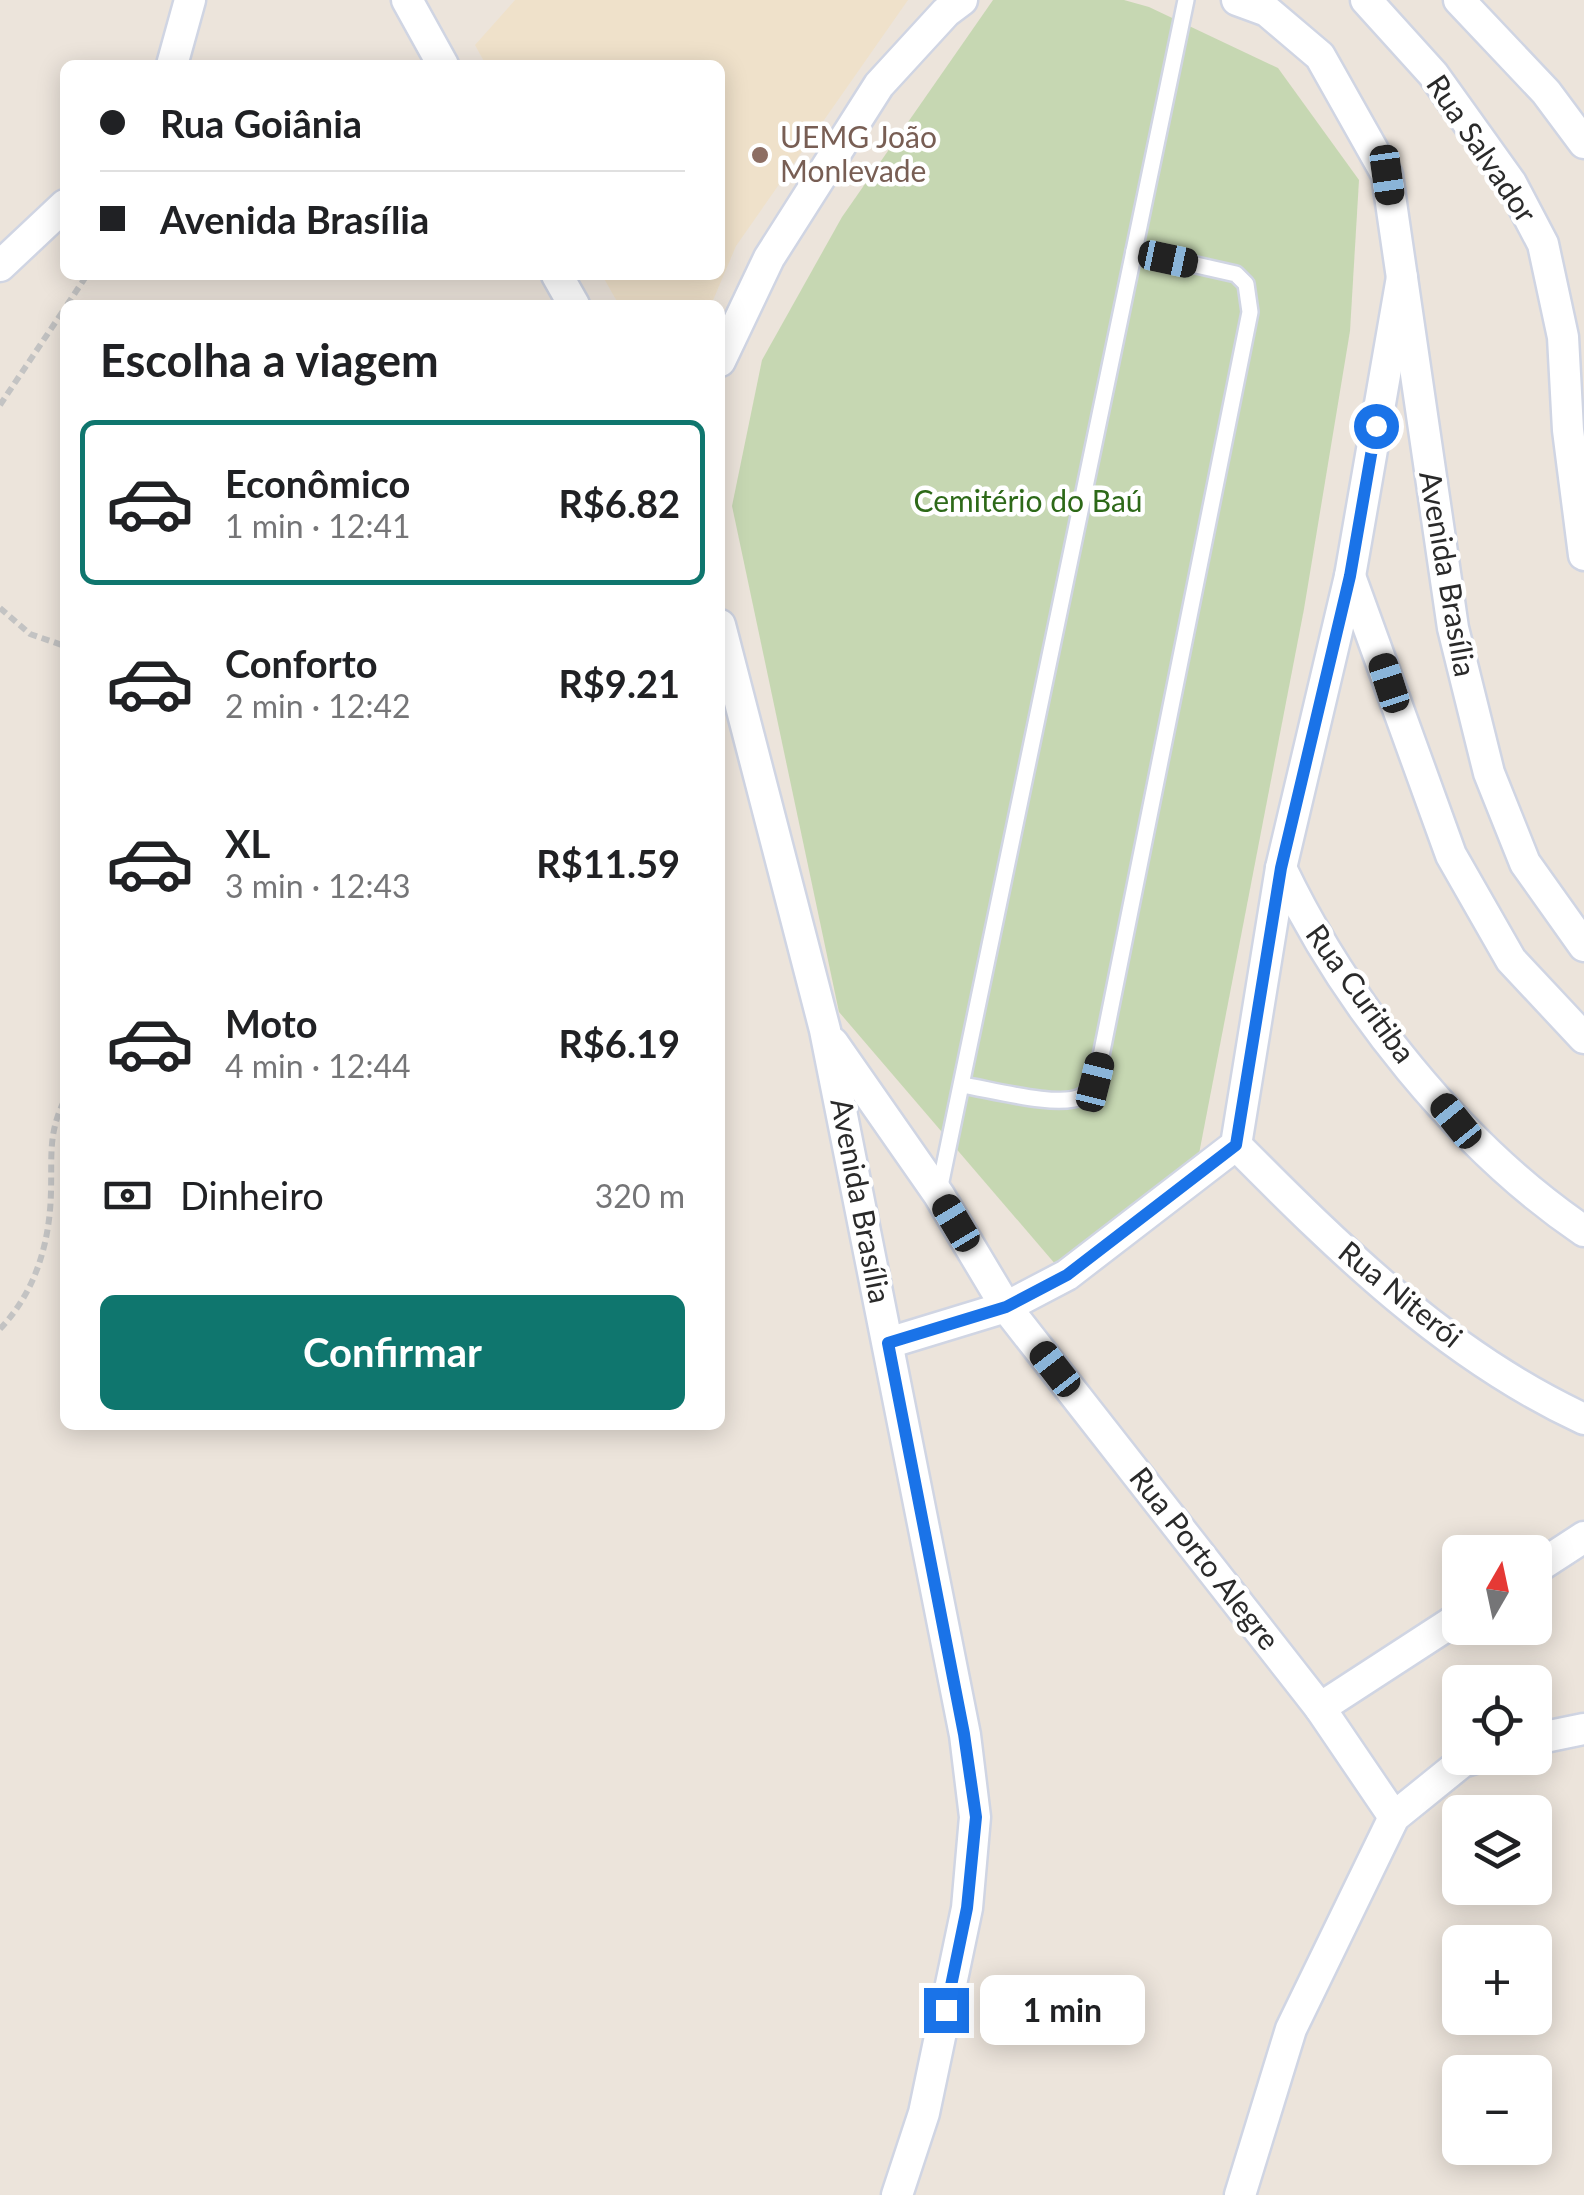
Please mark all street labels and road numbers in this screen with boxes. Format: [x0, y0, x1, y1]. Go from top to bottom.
street label: Rua Salvador [1420, 67, 1545, 229]
street label: Avenida Brasília [1413, 468, 1485, 679]
street label: Rua Curitiba [1299, 917, 1424, 1069]
street label: Avenida Brasília [824, 1095, 899, 1306]
street label: Rua Niterói [1332, 1233, 1470, 1354]
street label: Rua Porto Alegre [1123, 1459, 1288, 1656]

